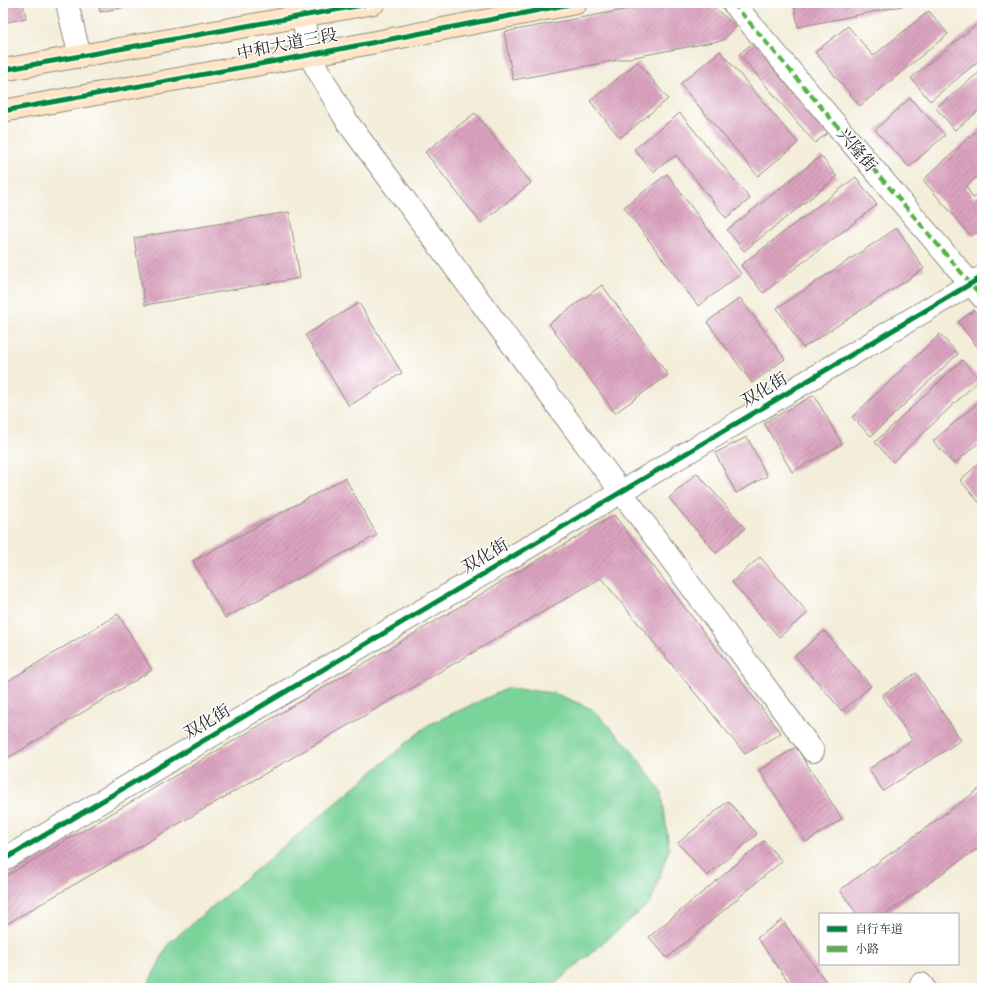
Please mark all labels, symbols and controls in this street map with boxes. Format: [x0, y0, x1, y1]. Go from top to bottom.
street label: 中和大道三段 [235, 23, 339, 65]
street label: 兴隆街 [832, 123, 882, 177]
street label: 双化街 [736, 367, 792, 413]
street label: 双化街 [457, 533, 513, 579]
street label: 双化街 [179, 699, 235, 745]
legend [819, 913, 959, 965]
text: 自行车道 [855, 921, 903, 937]
text: 小路 [855, 941, 879, 957]

